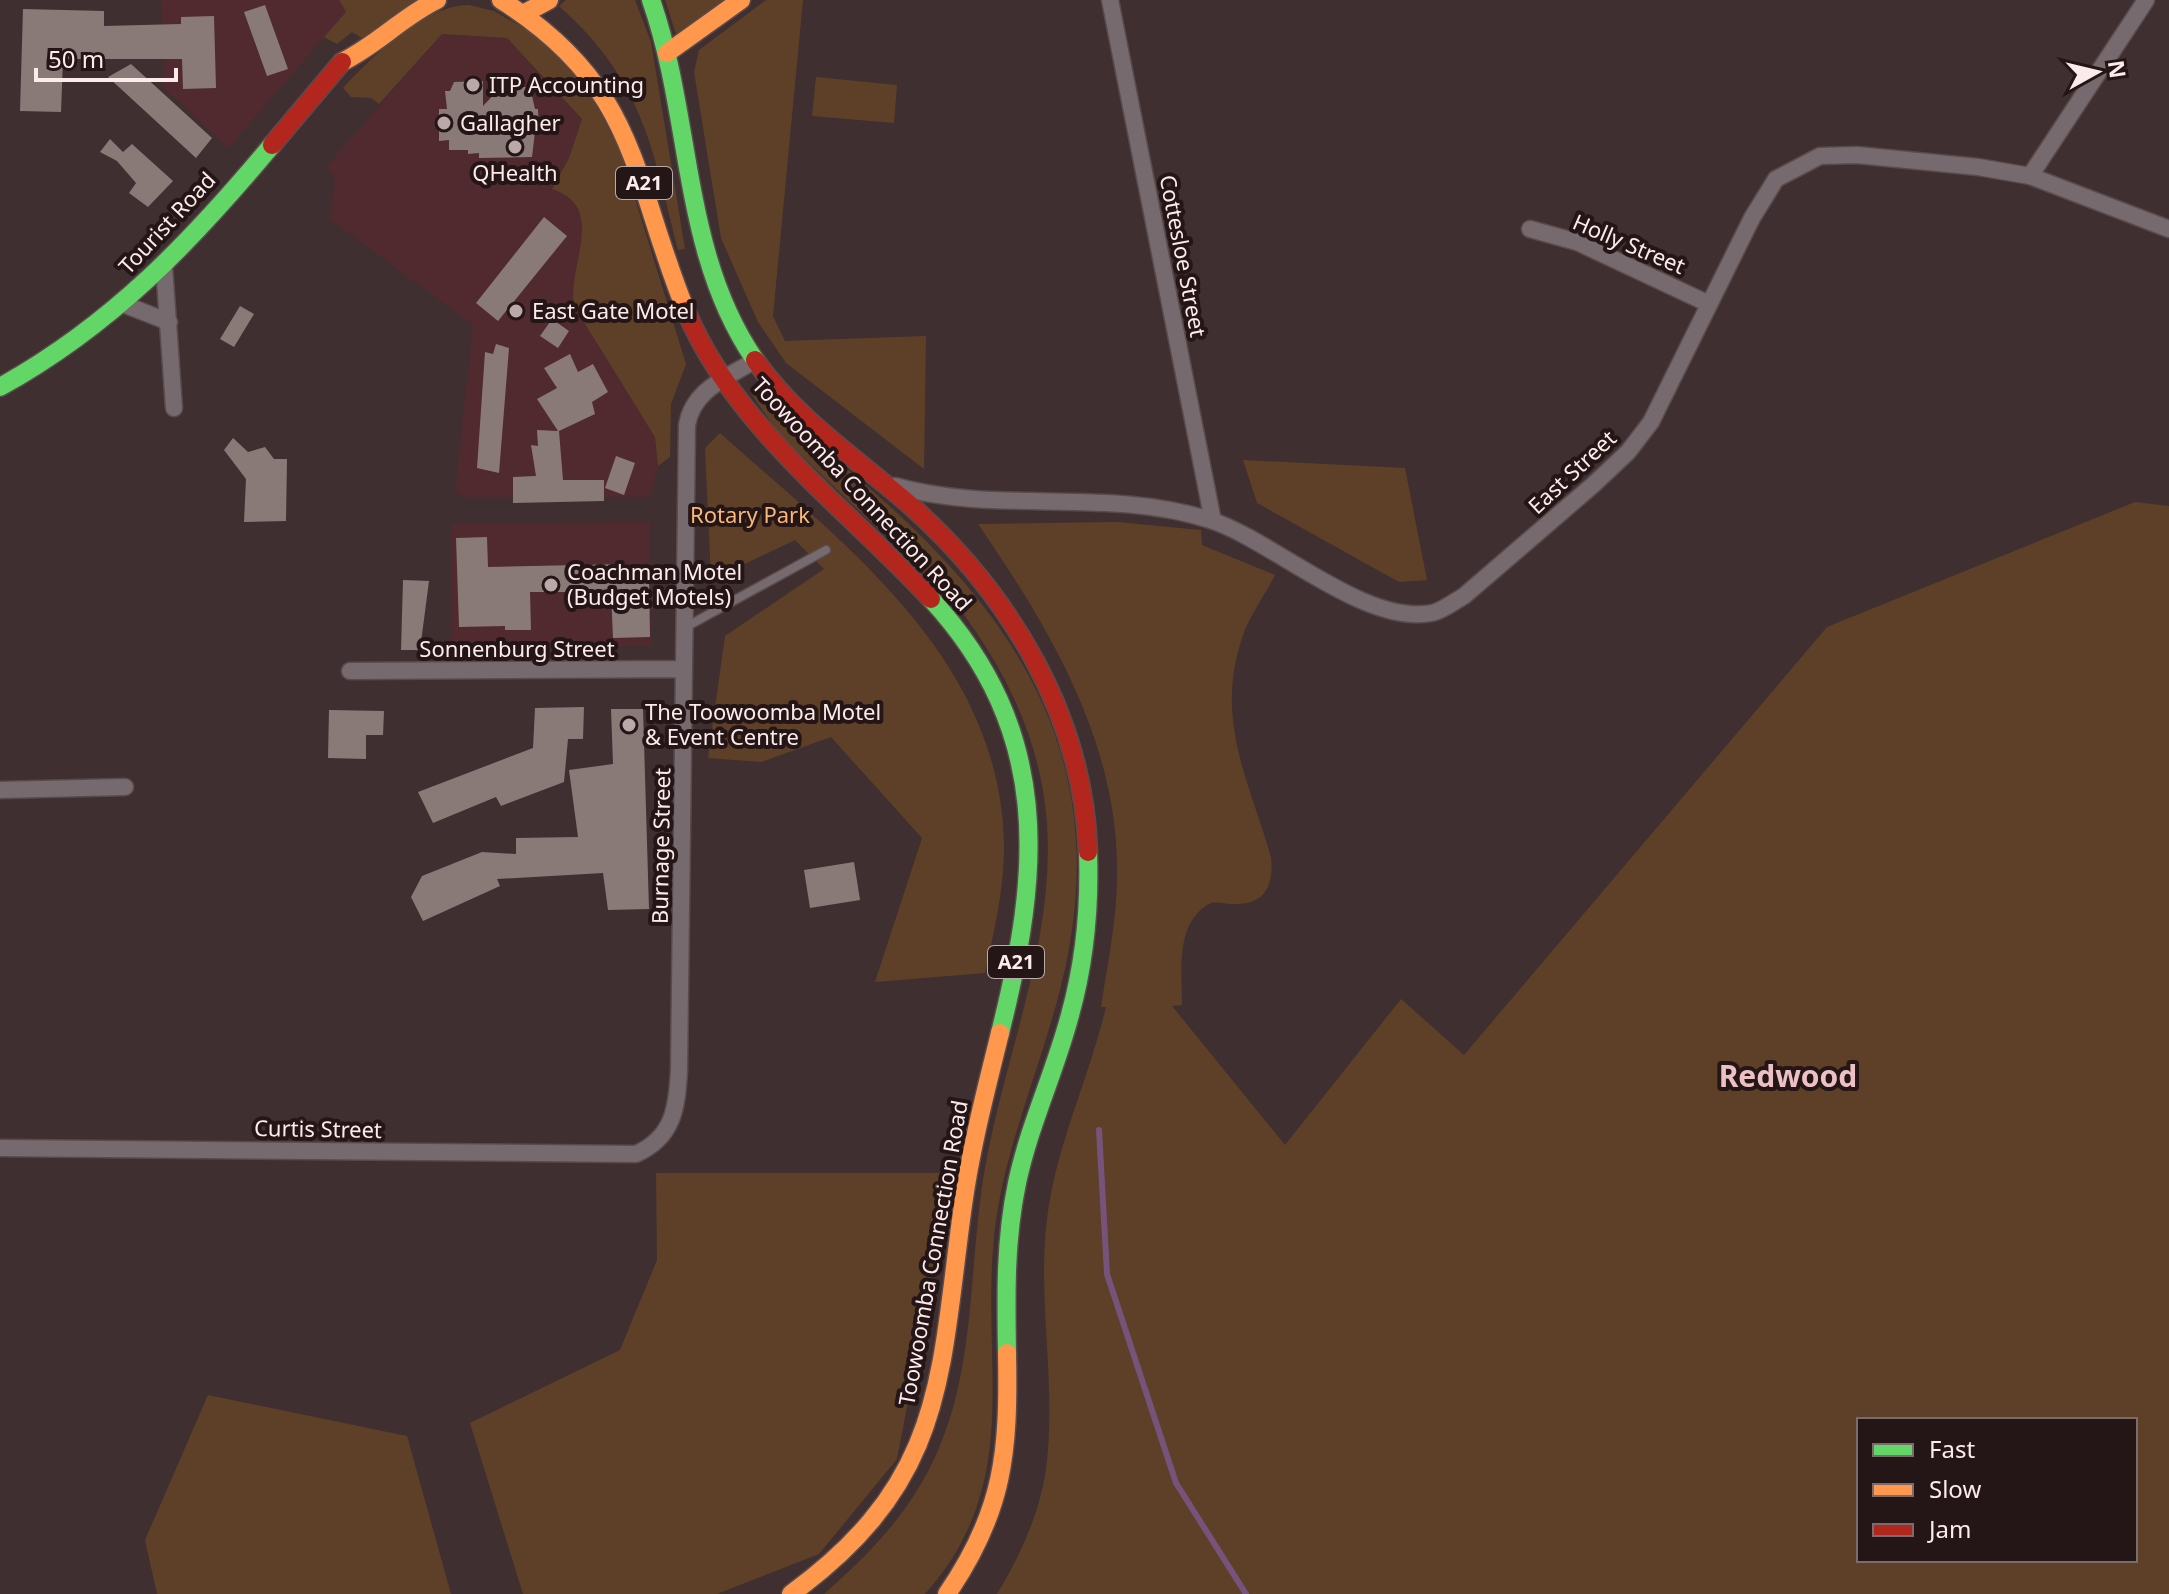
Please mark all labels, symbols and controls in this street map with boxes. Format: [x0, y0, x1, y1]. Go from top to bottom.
scale bar [36, 32, 176, 82]
north arrow [2057, 32, 2137, 112]
text: 50 m [48, 42, 104, 75]
text: N [2102, 58, 2134, 80]
place label: ITP Accounting [489, 69, 644, 99]
marker: ITP Accounting [464, 76, 482, 94]
place label: Gallagher [460, 107, 561, 137]
marker: Gallagher [435, 114, 453, 132]
marker: QHealth [506, 138, 524, 156]
place label: QHealth [472, 157, 558, 187]
street label: Tourist Road [111, 165, 221, 280]
road number: A21 [616, 167, 672, 199]
street label: Cottesloe Street [1154, 172, 1214, 340]
street label: Holly Street [1569, 206, 1690, 280]
place label: East Gate Motel [532, 295, 695, 325]
marker: East Gate Motel [507, 302, 525, 320]
street label: Toowoomba Connection Road [746, 370, 979, 617]
street label: East Street [1521, 423, 1622, 520]
park label: Rotary Park [690, 499, 810, 529]
place label: Coachman Motel (Budget Motels) [567, 556, 742, 611]
marker: Coachman Motel (Budget Motels) [542, 576, 560, 594]
street label: Sonnenburg Street [419, 633, 615, 663]
place label: The Toowoomba Motel & Event Centre [645, 696, 881, 751]
marker: The Toowoomba Motel & Event Centre [620, 716, 638, 734]
street label: Burnage Street [644, 768, 676, 924]
road number: A21 [988, 946, 1044, 978]
district label: Redwood [1719, 1055, 1857, 1096]
street label: Toowoomba Connection Road [890, 1098, 974, 1408]
street label: Curtis Street [254, 1112, 382, 1144]
legend [1857, 1418, 2137, 1562]
text: Fast [1929, 1432, 1975, 1465]
text: Slow [1929, 1472, 1981, 1505]
text: Jam [1927, 1512, 1971, 1545]

